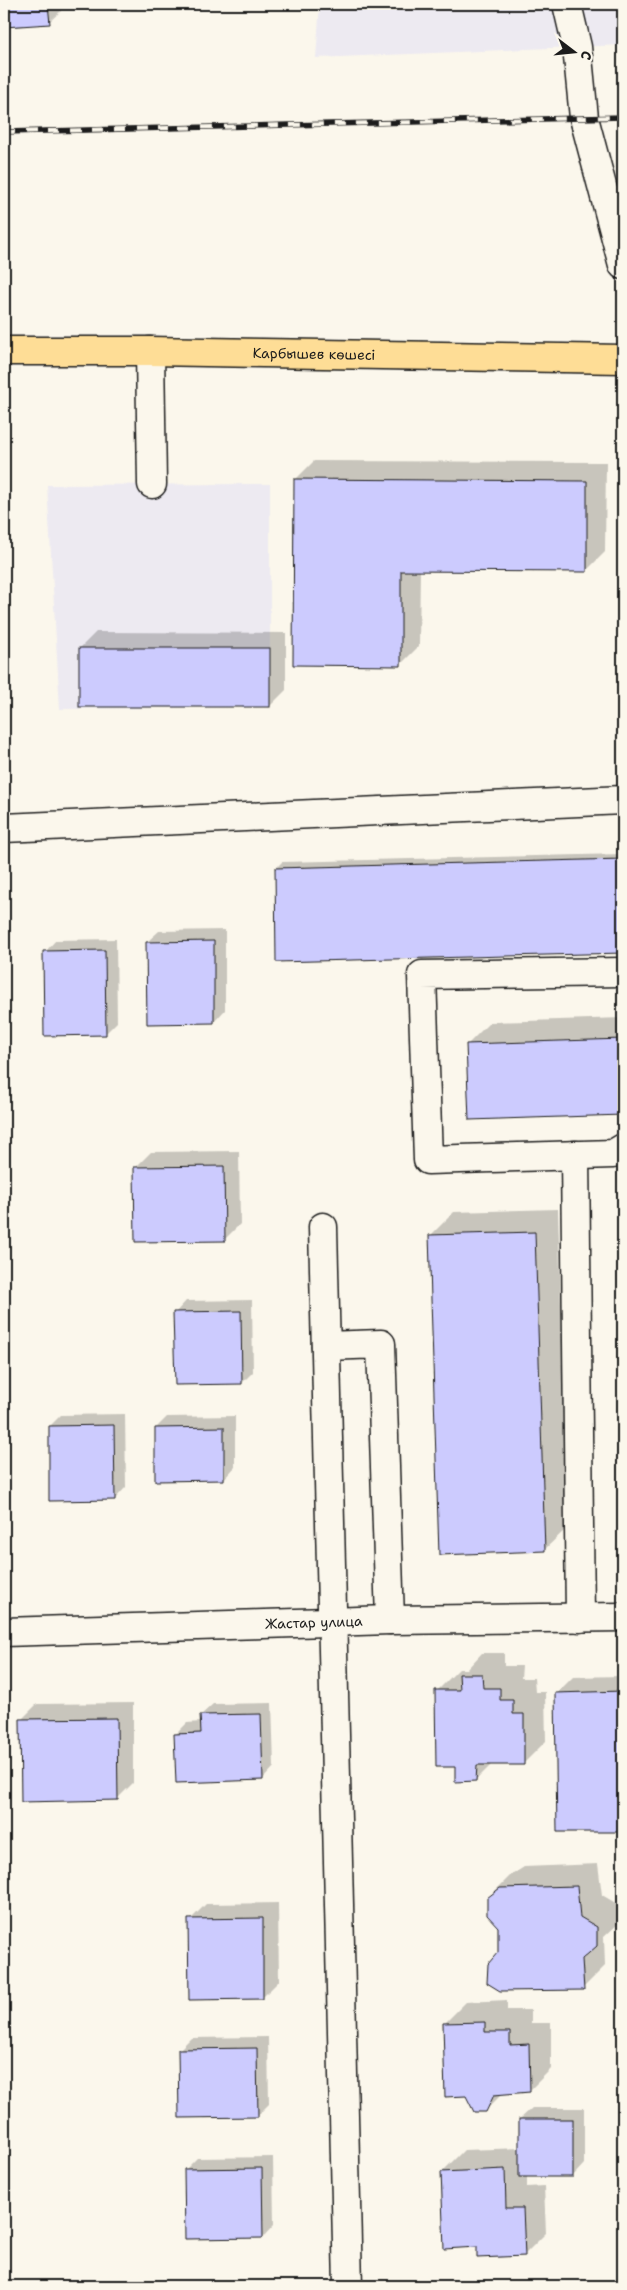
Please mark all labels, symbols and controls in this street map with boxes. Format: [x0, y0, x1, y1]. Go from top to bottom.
north arrow [550, 28, 600, 78]
text: С [577, 49, 596, 62]
street label: Карбышев көшесі [252, 344, 376, 364]
street label: Жастар улица [265, 1612, 363, 1633]

